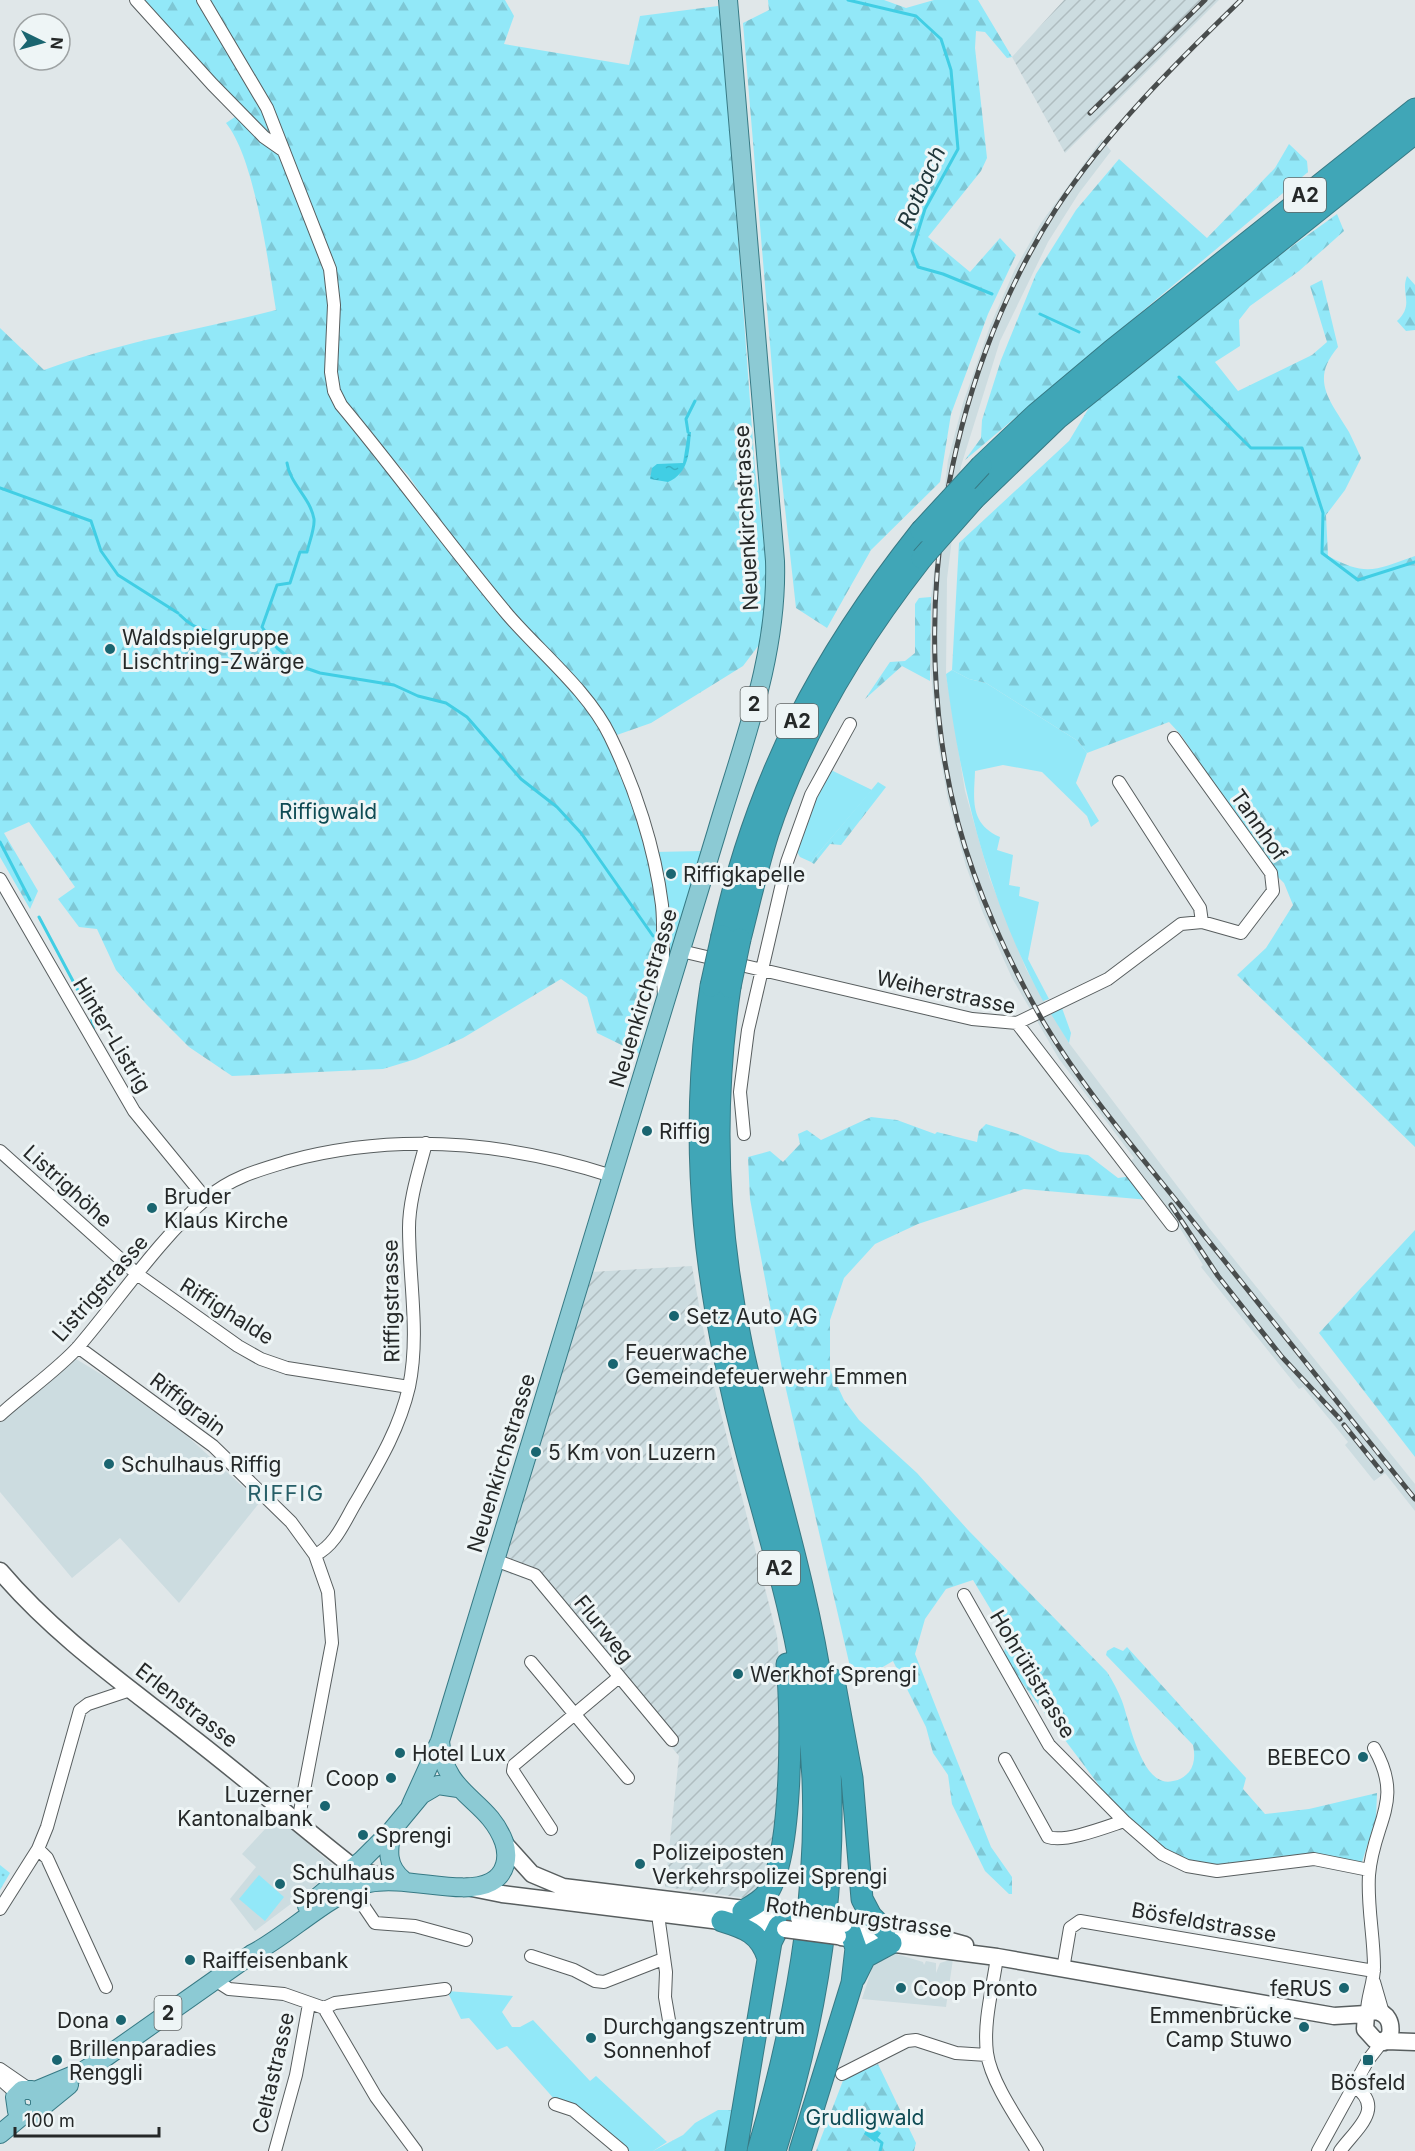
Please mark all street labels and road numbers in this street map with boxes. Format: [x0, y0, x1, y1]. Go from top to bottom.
road number: A2 [1284, 178, 1326, 212]
street label: Neuenkirchstrasse [729, 425, 763, 611]
road number: 2 [740, 687, 768, 721]
road number: A2 [776, 704, 818, 738]
street label: Tannhof [1225, 784, 1293, 866]
street label: Neuenkirchstrasse [604, 906, 682, 1090]
street label: Weiherstrasse [874, 965, 1018, 1019]
street label: Hinter-Listrig [68, 973, 156, 1097]
street label: Listrighöhe [18, 1140, 118, 1232]
street label: Listrigstrasse [47, 1230, 153, 1346]
street label: Riffigstrasse [377, 1239, 405, 1363]
street label: Riffighalde [176, 1272, 278, 1350]
street label: Riffigrain [145, 1367, 231, 1441]
street label: Neuenkirchstrasse [462, 1371, 540, 1555]
road number: A2 [758, 1551, 800, 1585]
street label: Flurweg [569, 1590, 639, 1668]
street label: Hohrütistrasse [985, 1605, 1081, 1743]
street label: Erlenstrasse [131, 1657, 243, 1753]
street label: Rothenburgstrasse [764, 1892, 954, 1942]
street label: Bösfeldstrasse [1130, 1897, 1278, 1947]
road number: 2 [154, 1996, 182, 2030]
street label: Celtastrasse [247, 2010, 299, 2136]

